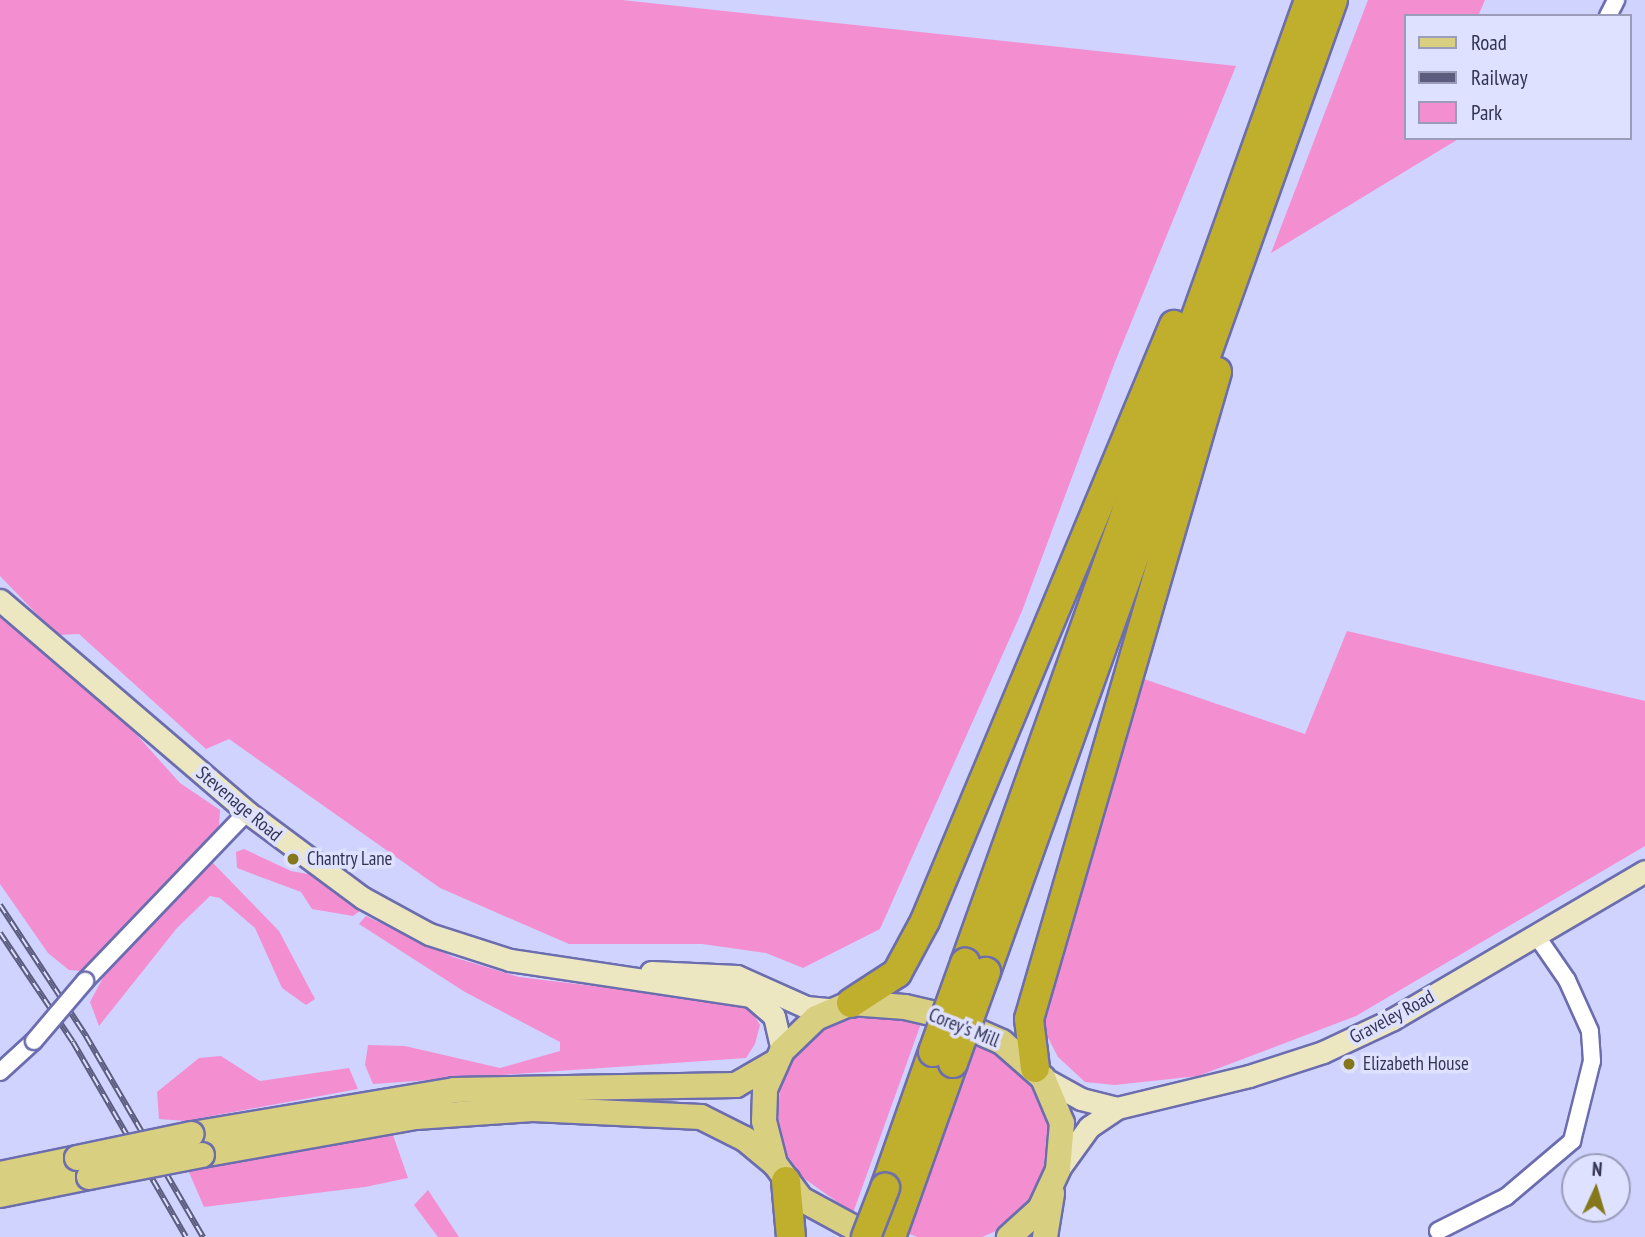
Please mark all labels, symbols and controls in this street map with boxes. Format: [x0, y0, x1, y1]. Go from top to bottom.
legend [1404, 14, 1631, 140]
text: Road [1471, 29, 1507, 56]
text: Railway [1471, 64, 1528, 91]
text: Park [1471, 99, 1502, 126]
street label: Stevenage Road [192, 762, 286, 846]
place label: Chantry Lane [307, 848, 393, 870]
marker: Chantry Lane [285, 851, 301, 867]
street label: Graveley Road [1346, 985, 1438, 1049]
street label: Corey's Mill [925, 1004, 1003, 1052]
place label: Elizabeth House [1363, 1053, 1469, 1075]
marker: Elizabeth House [1341, 1056, 1357, 1072]
north arrow [1561, 1153, 1631, 1223]
text: N [1591, 1157, 1603, 1181]

